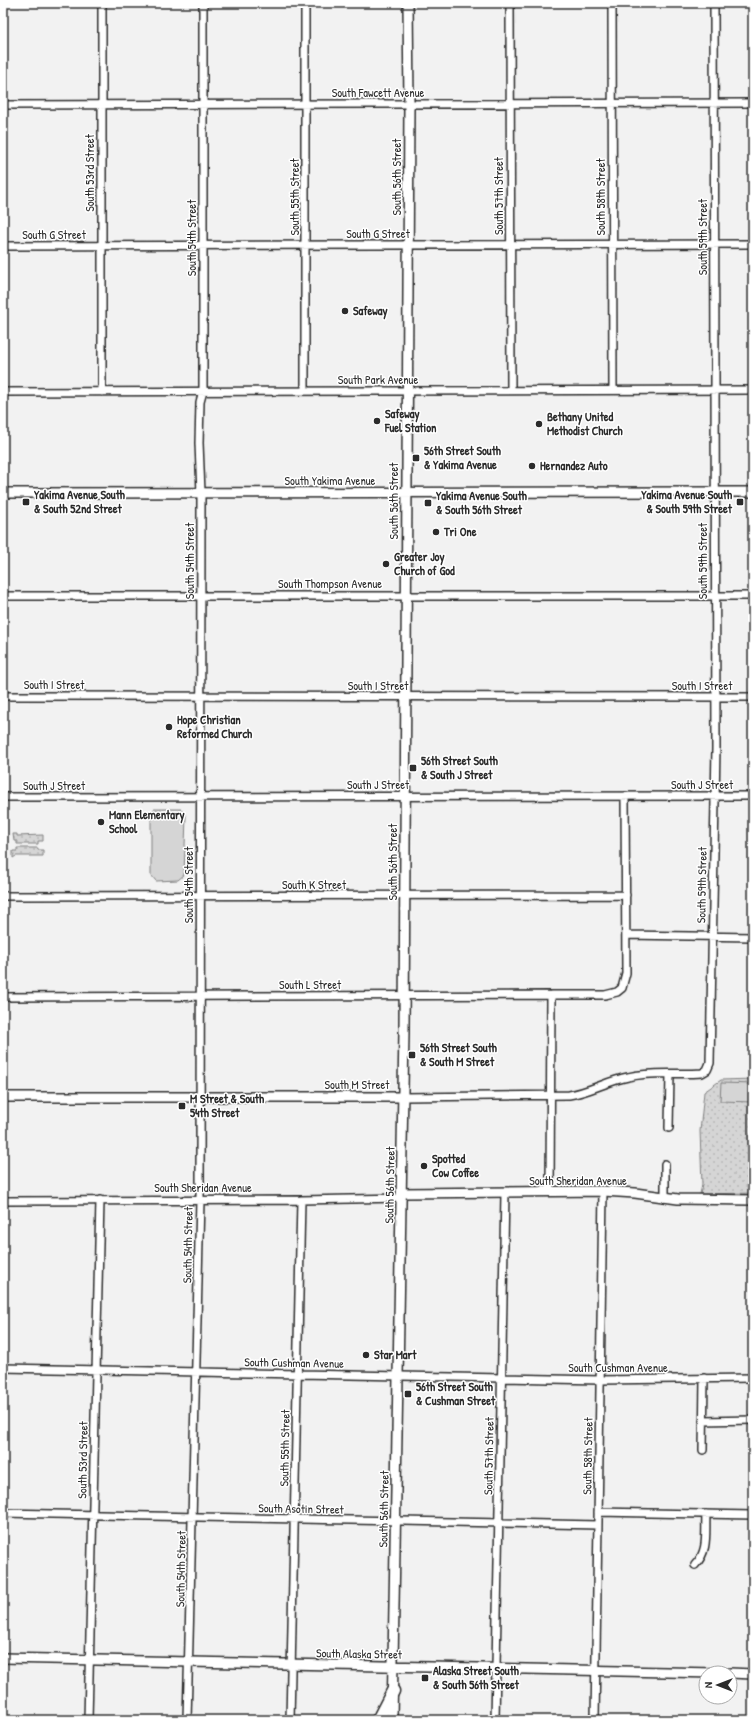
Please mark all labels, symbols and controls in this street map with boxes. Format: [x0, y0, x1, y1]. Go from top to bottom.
street label: South Fawcett Avenue [332, 84, 425, 101]
street label: South 53rd Street [81, 133, 98, 212]
street label: South 56th Street [388, 138, 405, 215]
street label: South 57th Street [490, 156, 507, 235]
street label: South 55th Street [286, 158, 303, 236]
street label: South 58th Street [592, 158, 609, 236]
street label: South 59th Street [694, 198, 711, 275]
street label: South 54th Street [183, 199, 200, 276]
street label: South G Street [346, 225, 411, 242]
street label: South G Street [22, 226, 87, 243]
place label: Safeway [353, 302, 388, 320]
marker: Safeway [340, 306, 350, 316]
street label: South Park Avenue [338, 371, 418, 388]
place label: Safeway Fuel Station [384, 405, 437, 436]
place label: Bethany United Methodist Church [547, 408, 623, 439]
marker: Safeway Fuel Station [372, 416, 382, 426]
marker: Bethany United Methodist Church [534, 419, 544, 429]
place label: 56th Street South & Yakima Avenue [424, 442, 502, 473]
marker: 56th Street South & Yakima Avenue [411, 453, 421, 463]
place label: Hernandez Auto [540, 457, 608, 474]
marker: Hernandez Auto [527, 461, 537, 471]
street label: South 56th Street [385, 462, 402, 539]
street label: South Yakima Avenue [285, 472, 376, 489]
place label: Yakima Avenue South & South 52nd Street [33, 486, 126, 517]
place label: Yakima Avenue South & South 59th Street [640, 486, 733, 517]
place label: Yakima Avenue South & South 56th Street [435, 487, 528, 518]
marker: Yakima Avenue South & South 52nd Street [21, 497, 31, 507]
marker: Yakima Avenue South & South 59th Street [735, 497, 745, 507]
marker: Yakima Avenue South & South 56th Street [423, 498, 433, 508]
street label: South 54th Street [181, 522, 198, 599]
street label: South 59th Street [694, 522, 711, 599]
place label: Tri One [443, 523, 477, 540]
marker: Tri One [431, 527, 441, 537]
place label: Greater Joy Church of God [394, 548, 455, 579]
marker: Greater Joy Church of God [381, 559, 391, 569]
street label: South Thompson Avenue [278, 575, 382, 592]
street label: South I Street [24, 676, 85, 693]
street label: South I Street [348, 677, 409, 694]
street label: South I Street [672, 677, 733, 694]
place label: Hope Christian Reformed Church [177, 711, 253, 742]
marker: Hope Christian Reformed Church [164, 722, 174, 732]
place label: 56th Street South & South J Street [421, 752, 499, 783]
marker: 56th Street South & South J Street [408, 763, 418, 773]
street label: South J Street [347, 776, 410, 793]
street label: South J Street [671, 776, 734, 793]
street label: South J Street [23, 777, 86, 794]
place label: Mann Elementary School [109, 806, 185, 837]
marker: Mann Elementary School [96, 817, 106, 827]
street label: South 56th Street [384, 823, 401, 900]
street label: South 54th Street [180, 846, 197, 923]
street label: South 59th Street [692, 846, 711, 923]
street label: South K Street [282, 876, 347, 893]
street label: South L Street [279, 976, 342, 993]
place label: 56th Street South & South M Street [420, 1039, 498, 1070]
marker: 56th Street South & South M Street [407, 1050, 417, 1060]
street label: South M Street [325, 1076, 390, 1093]
place label: M Street & South 54th Street [190, 1090, 265, 1121]
marker: M Street & South 54th Street [177, 1101, 187, 1111]
street label: South 56th Street [380, 1146, 399, 1224]
place label: Spotted Cow Coffee [432, 1150, 479, 1181]
marker: Spotted Cow Coffee [419, 1161, 429, 1171]
street label: South Sheridan Avenue [529, 1172, 627, 1189]
street label: South Sheridan Avenue [154, 1179, 252, 1196]
street label: South 54th Street [178, 1206, 197, 1283]
place label: Star Mart [374, 1346, 417, 1363]
marker: Star Mart [361, 1350, 371, 1360]
street label: South Cushman Avenue [244, 1353, 344, 1372]
street label: South Cushman Avenue [568, 1359, 668, 1376]
place label: 56th Street South & Cushman Street [416, 1378, 496, 1409]
marker: 56th Street South & Cushman Street [403, 1389, 413, 1399]
street label: South 55th Street [275, 1408, 294, 1487]
street label: South 57th Street [479, 1416, 498, 1495]
street label: South 58th Street [578, 1416, 597, 1495]
street label: South 53rd Street [73, 1420, 92, 1499]
street label: South 56th Street [374, 1470, 393, 1548]
street label: South Asotin Street [258, 1499, 345, 1518]
street label: South 54th Street [171, 1530, 190, 1607]
street label: South Alaska Street [316, 1644, 403, 1663]
place label: Alaska Street South & South 56th Street [433, 1662, 520, 1693]
north arrow [698, 1665, 738, 1705]
marker: Alaska Street South & South 56th Street [420, 1673, 430, 1683]
text: N [701, 1682, 715, 1688]

